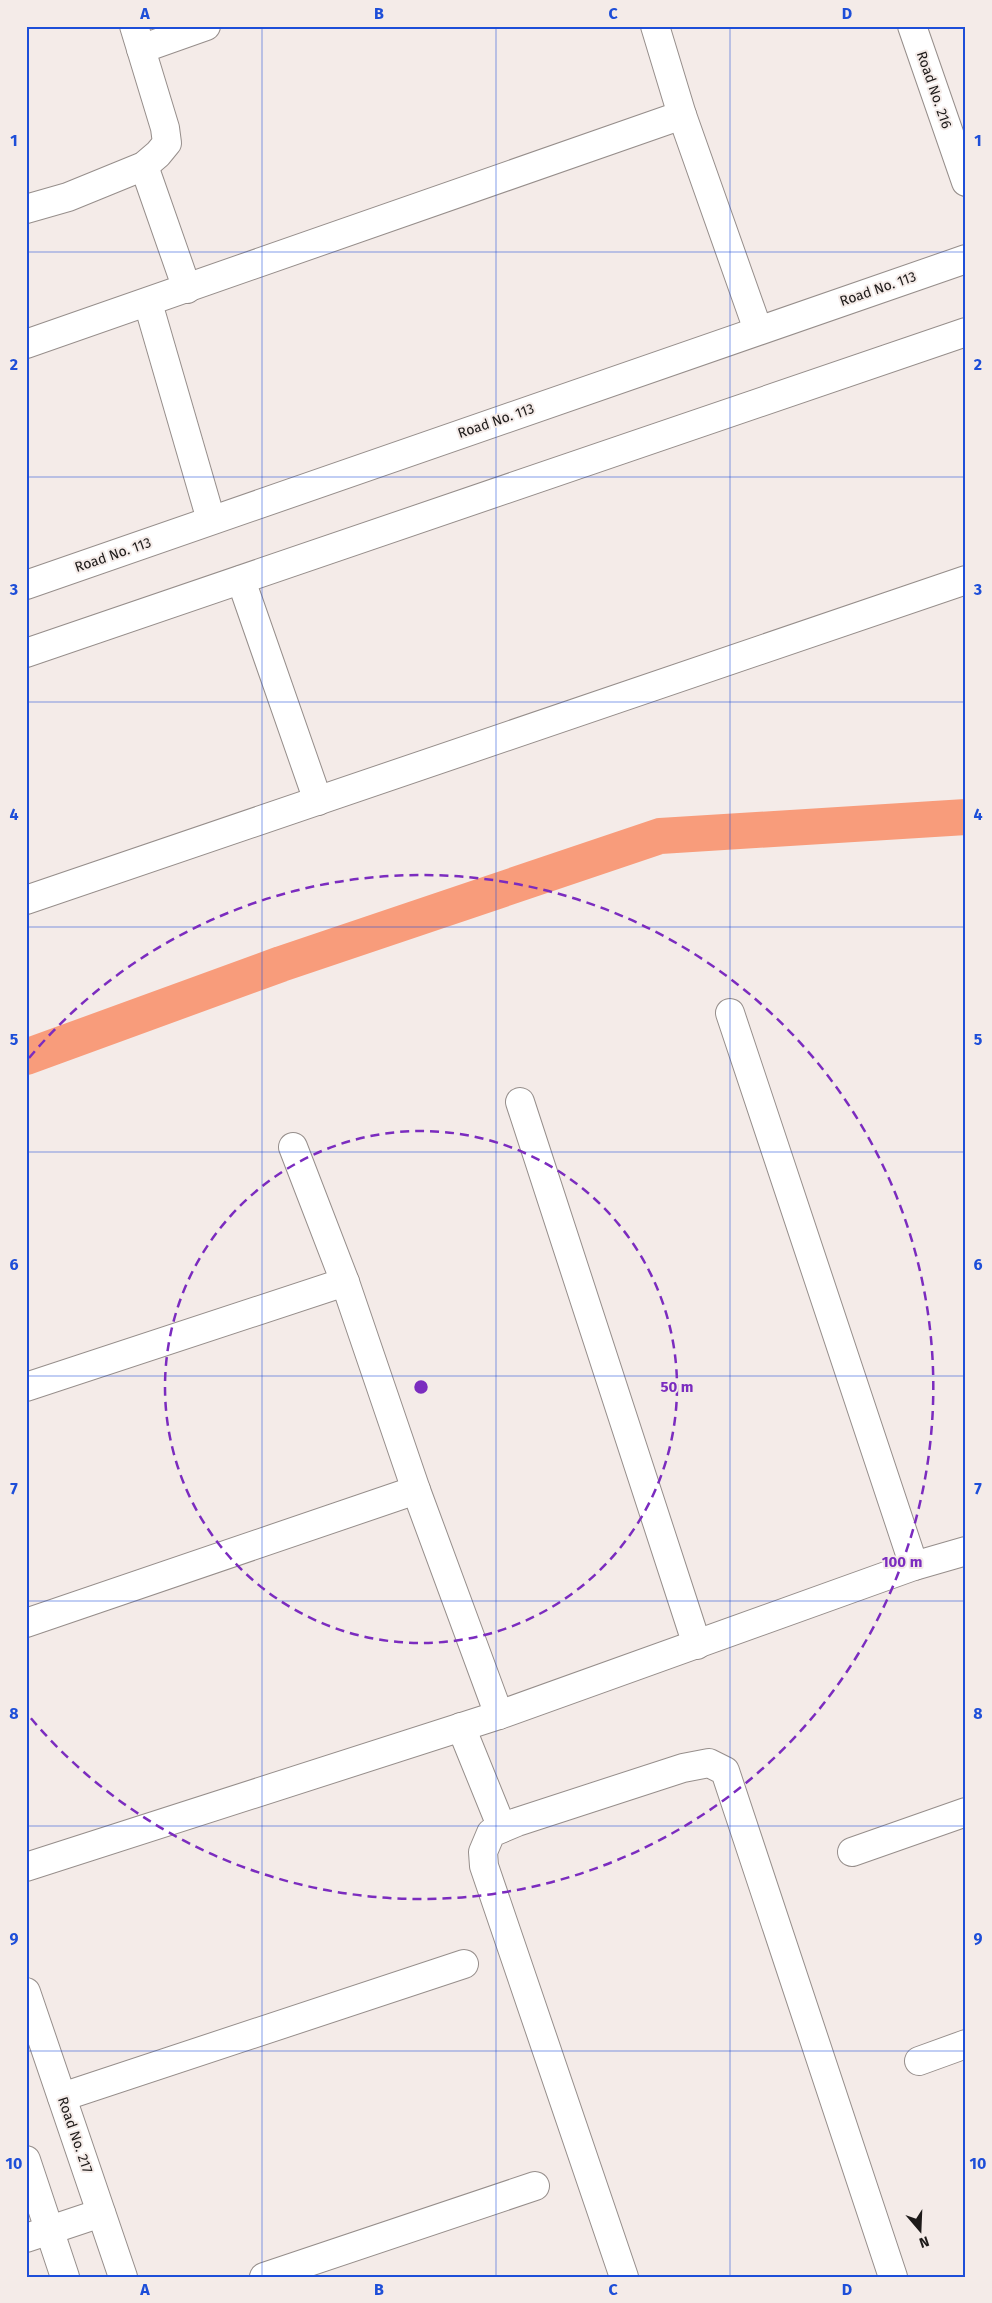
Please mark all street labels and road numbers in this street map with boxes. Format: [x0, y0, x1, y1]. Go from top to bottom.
street label: Road No. 216 [913, 49, 955, 131]
street label: Road No. 113 [838, 268, 918, 310]
street label: Road No. 113 [456, 400, 536, 442]
street label: Road No. 113 [73, 534, 153, 576]
street label: Road No. 217 [54, 2095, 96, 2175]

